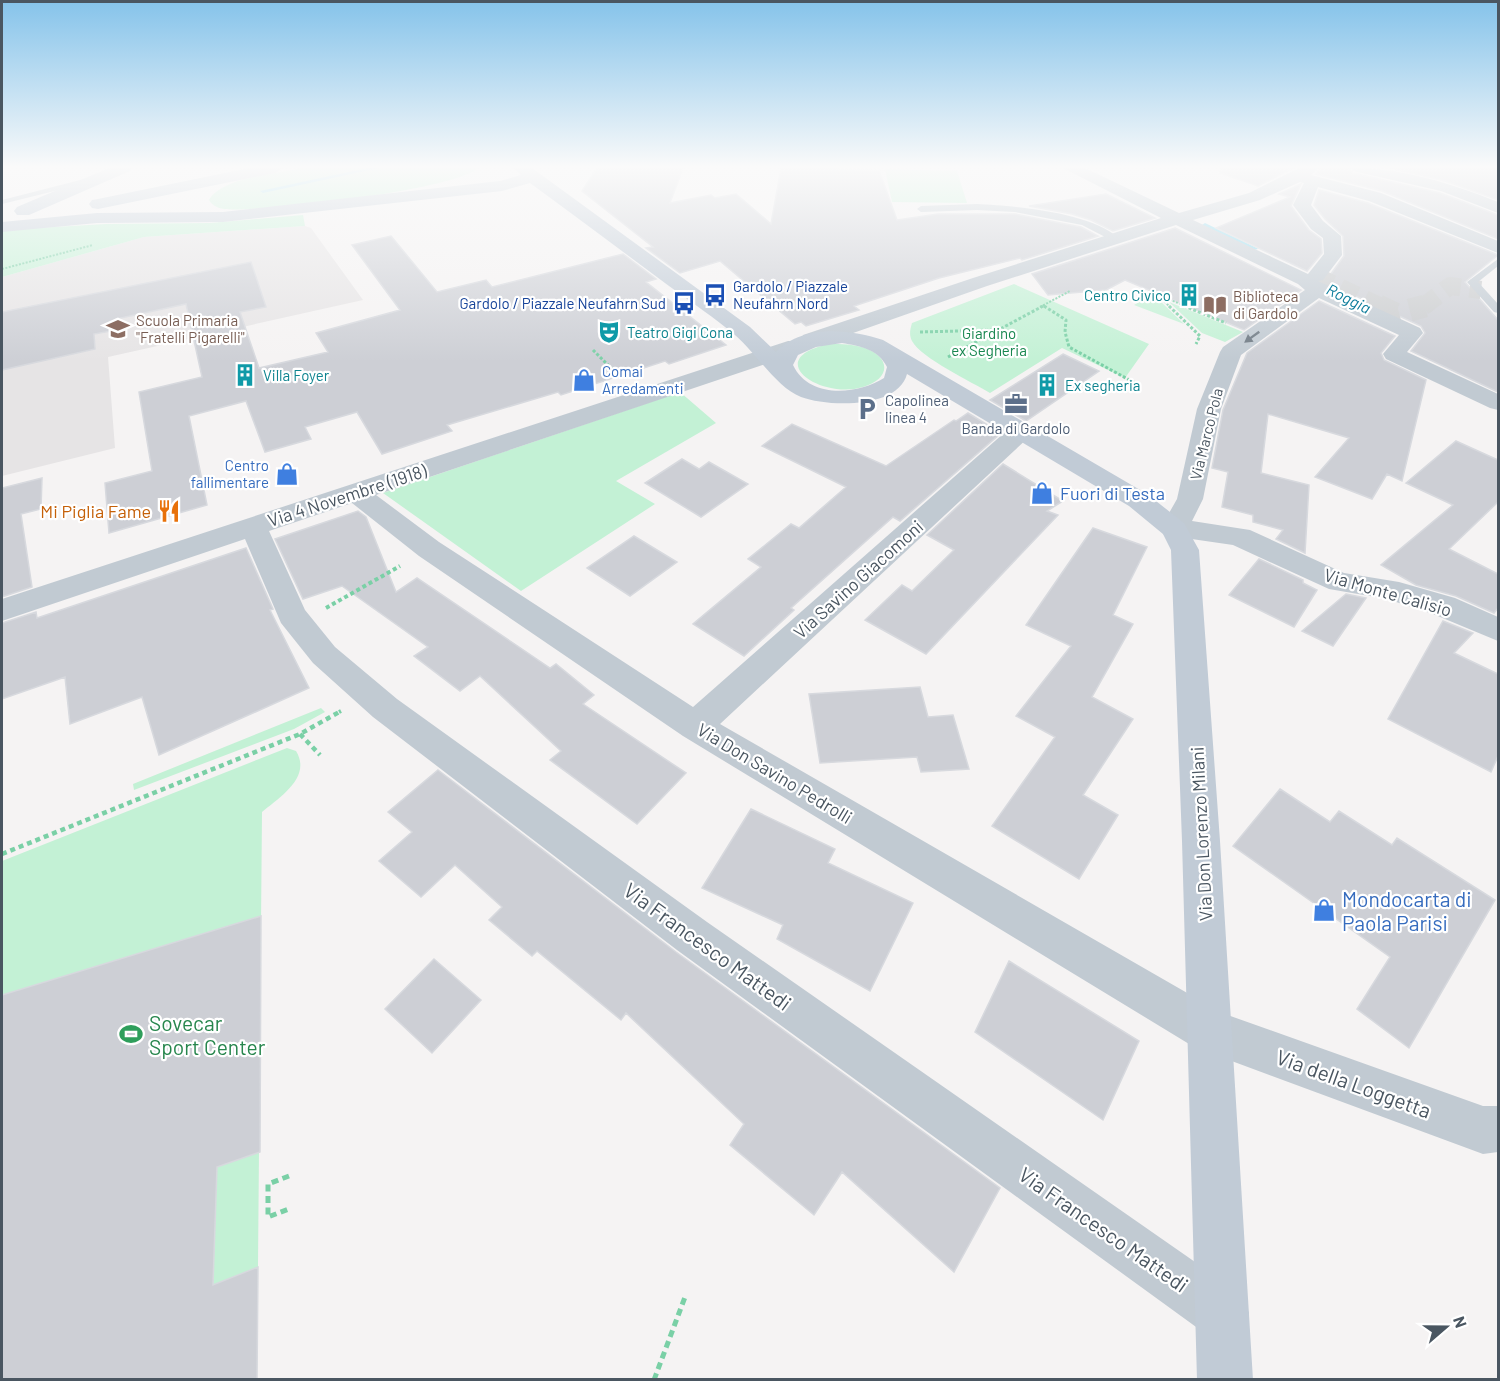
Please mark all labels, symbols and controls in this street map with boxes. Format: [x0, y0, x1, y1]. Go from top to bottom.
place label: Gardolo / Piazzale Neufahrn Nord [733, 277, 848, 312]
water label: Roggia [1324, 279, 1374, 317]
bus stop icon: Gardolo / Piazzale Neufahrn Nord [702, 282, 728, 308]
building icon: Centro Civico [1176, 282, 1202, 308]
place label: Centro Civico [1084, 286, 1171, 304]
place label: Biblioteca di Gardolo [1233, 287, 1298, 322]
bus stop icon: Gardolo / Piazzale Neufahrn Sud [671, 290, 697, 316]
library icon: Biblioteca di Gardolo [1202, 292, 1228, 318]
place label: Gardolo / Piazzale Neufahrn Sud [460, 294, 666, 312]
place label: Scuola Primaria "Fratelli Pigarelli" [136, 311, 245, 346]
school or university icon: Scuola Primaria "Fratelli Pigarelli" [105, 316, 131, 342]
theatre icon: Teatro Gigi Cona [596, 319, 622, 345]
place label: Teatro Gigi Cona [627, 323, 733, 341]
park label: Giardino ex Segheria [951, 324, 1027, 359]
one-way arrow [1245, 330, 1260, 342]
building icon: Villa Foyer [232, 362, 258, 388]
place label: Comai Arredamenti [602, 362, 683, 397]
place label: Villa Foyer [263, 366, 330, 384]
shop icon: Comai Arredamenti [571, 367, 597, 393]
building icon: Ex segheria [1034, 372, 1060, 398]
place label: Ex segheria [1065, 376, 1140, 394]
street label: Via Marco Pola [1186, 386, 1226, 482]
place label: Capolinea linea 4 [885, 391, 949, 426]
office icon: Banda di Gardolo [1003, 391, 1029, 417]
parking icon: Capolinea linea 4 [854, 396, 880, 422]
place label: Banda di Gardolo [962, 419, 1070, 437]
place label: Centro fallimentare [191, 456, 269, 491]
street label: Via 4 Novembre (1918) [265, 459, 429, 531]
shop icon: Centro fallimentare [274, 461, 300, 487]
shop icon: Fuori di Testa [1029, 480, 1055, 506]
place label: Fuori di Testa [1060, 482, 1165, 504]
restaurant icon: Mi Piglia Fame [156, 498, 182, 524]
place label: Mi Piglia Fame [40, 500, 151, 522]
street label: Via Savino Giacomoni [789, 515, 927, 643]
street label: Via Monte Calisio [1322, 563, 1454, 621]
street label: Via Don Savino Pedrolli [694, 718, 856, 828]
street label: Via Don Lorenzo Milani [1185, 746, 1217, 922]
street label: Via Francesco Mattedi [619, 877, 797, 1015]
place label: Mondocarta di Paola Parisi [1342, 886, 1472, 935]
shop icon: Mondocarta di Paola Parisi [1311, 897, 1337, 923]
place label: Sovecar Sport Center [149, 1010, 266, 1059]
sports icon: Sovecar Sport Center [118, 1021, 144, 1047]
street label: Via della Loggetta [1273, 1043, 1435, 1123]
street label: Via Francesco Mattedi [1015, 1161, 1193, 1297]
north arrow [1416, 1297, 1476, 1357]
text: N [1450, 1313, 1471, 1330]

